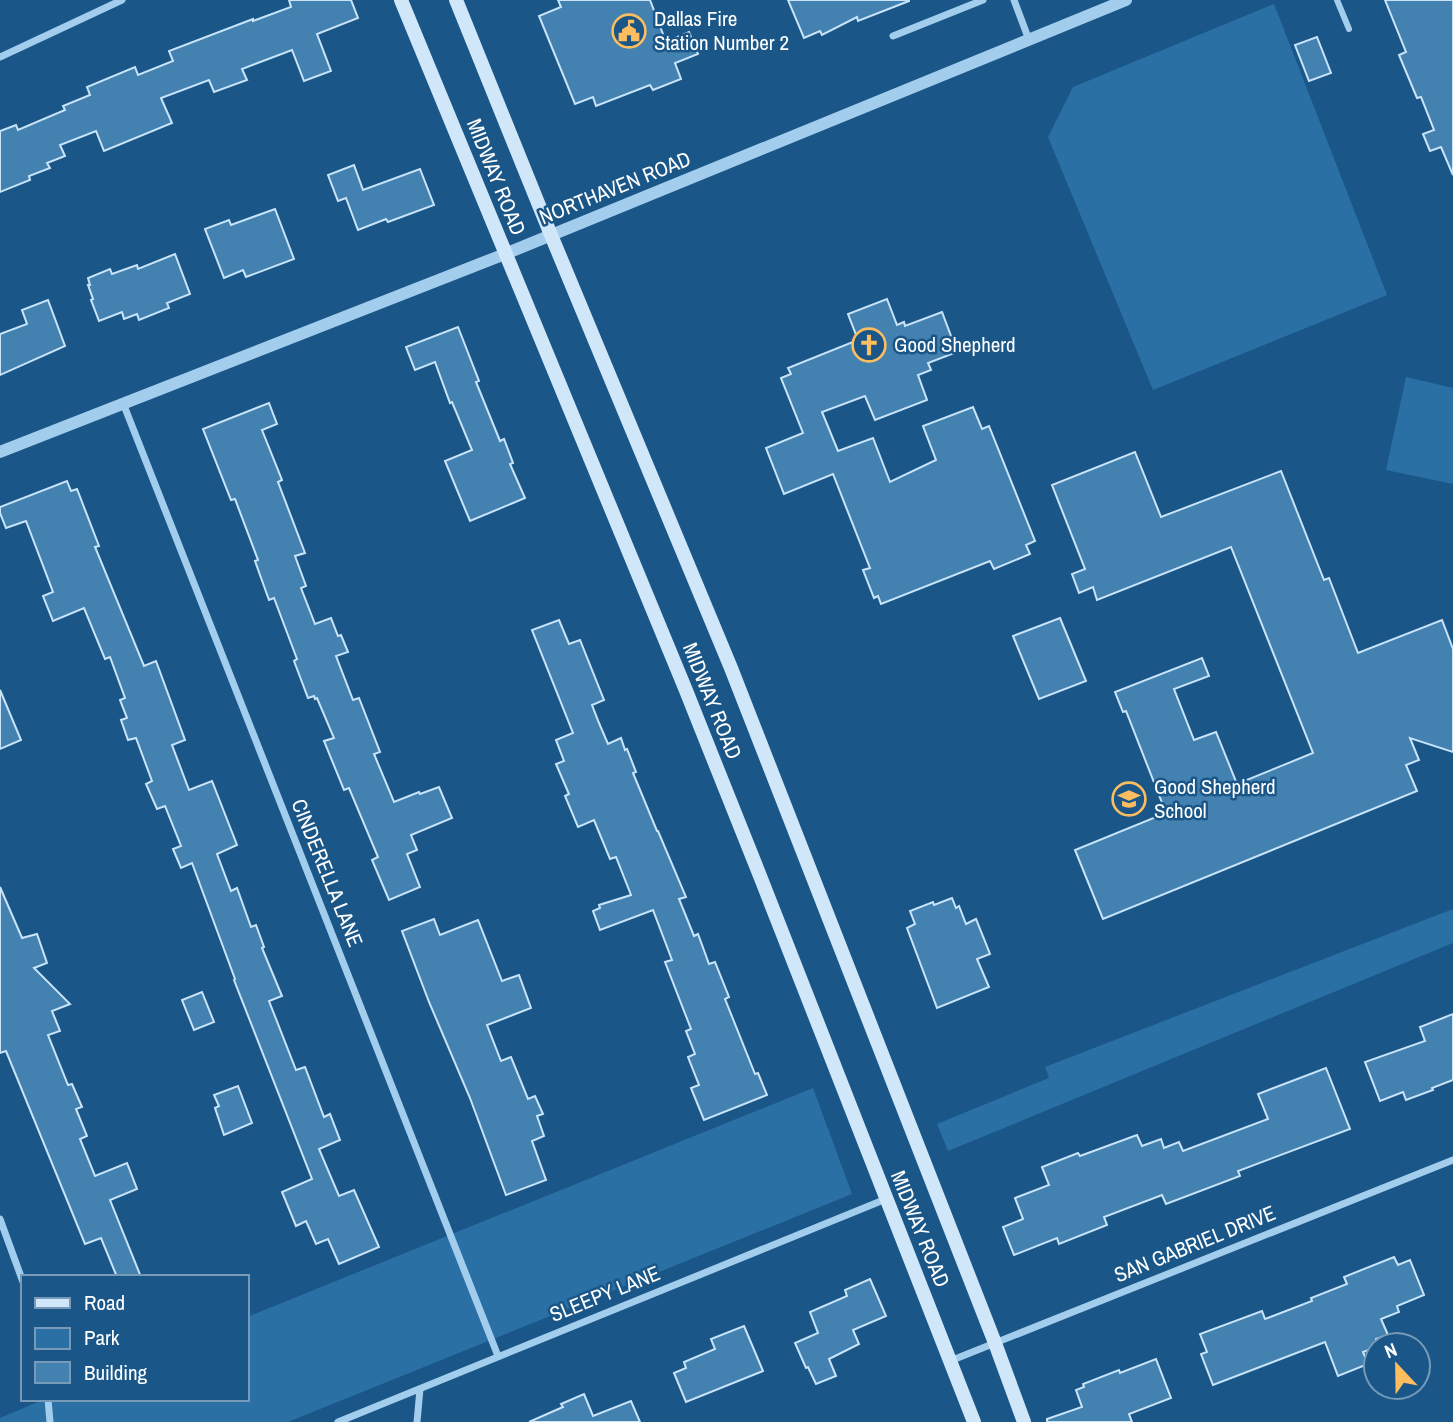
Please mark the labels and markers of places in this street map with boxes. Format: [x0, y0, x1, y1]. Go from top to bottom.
place label: Dallas Fire Station Number 2 [654, 4, 789, 57]
public building icon: Dallas Fire Station Number 2 [610, 12, 648, 50]
church icon: Good Shepherd [850, 326, 888, 364]
place label: Good Shepherd [894, 330, 1016, 359]
place label: Good Shepherd School [1154, 772, 1276, 825]
school or university icon: Good Shepherd School [1110, 780, 1148, 818]

